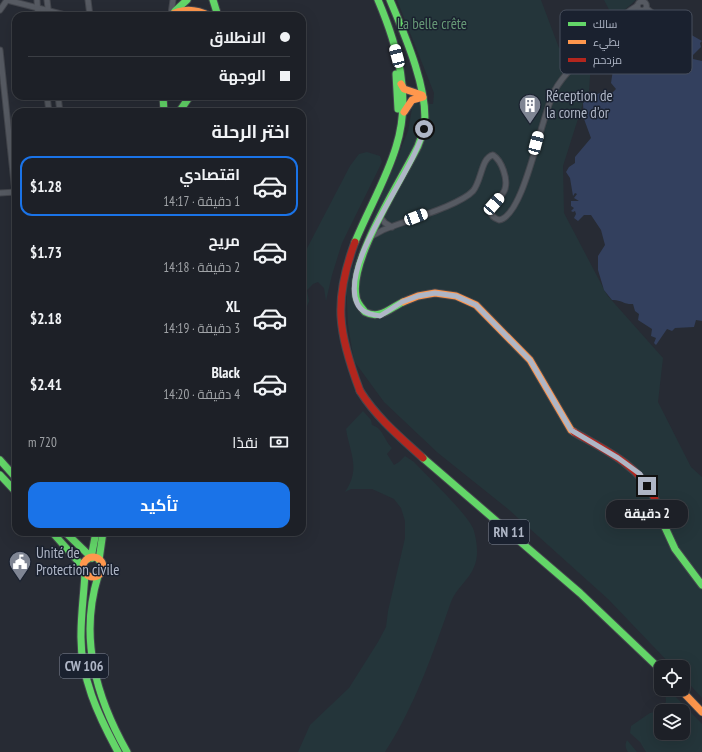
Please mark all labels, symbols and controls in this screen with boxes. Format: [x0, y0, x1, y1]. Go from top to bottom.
legend [560, 10, 692, 74]
park label: La belle crête [397, 14, 467, 33]
text: سالك [593, 17, 617, 31]
text: الانطلاق [210, 28, 266, 47]
text: بطيء [593, 35, 620, 51]
car [388, 43, 406, 69]
text: مزدحم [593, 53, 622, 68]
text: الوجهة [219, 66, 266, 85]
place label: Réception de la corne d'or [546, 86, 613, 122]
building icon: Réception de la corne d'or [517, 92, 543, 125]
text: اختر الرحلة [212, 120, 290, 143]
route start [415, 120, 433, 138]
car [527, 130, 545, 156]
text: اقتصادي [180, 165, 240, 184]
icon: car [252, 168, 288, 204]
text: $1.28 [30, 177, 62, 196]
car [482, 191, 506, 217]
text: 1 دقيقة · 14:17 [163, 193, 240, 210]
car [403, 207, 429, 227]
text: مريح [208, 231, 240, 250]
icon: car [252, 234, 288, 270]
text: $1.73 [30, 243, 62, 262]
text: 2 دقيقة · 14:18 [163, 259, 240, 276]
text: XL [226, 297, 240, 316]
icon: car [252, 300, 288, 336]
text: $2.18 [30, 309, 62, 328]
text: 3 دقيقة · 14:19 [163, 320, 240, 337]
text: Black [211, 363, 240, 382]
icon: car [252, 366, 288, 402]
text: $2.41 [30, 375, 62, 394]
text: 4 دقيقة · 14:20 [163, 386, 240, 403]
icon: cash [268, 431, 290, 453]
text: نقدًا [232, 433, 258, 452]
text: 720 m [28, 434, 57, 451]
route end [638, 477, 656, 495]
button: تأكيد [28, 482, 290, 528]
callout: 2 دقيقة [606, 500, 688, 528]
text: 2 دقيقة [624, 505, 670, 522]
road number: RN 11 [489, 520, 529, 544]
place label: Unité de Protection civile [36, 543, 119, 579]
public building icon: Unité de Protection civile [7, 549, 33, 582]
road number: CW 106 [60, 654, 108, 678]
map controls [654, 660, 690, 740]
button: locate [654, 660, 690, 696]
button: layers [654, 704, 690, 740]

